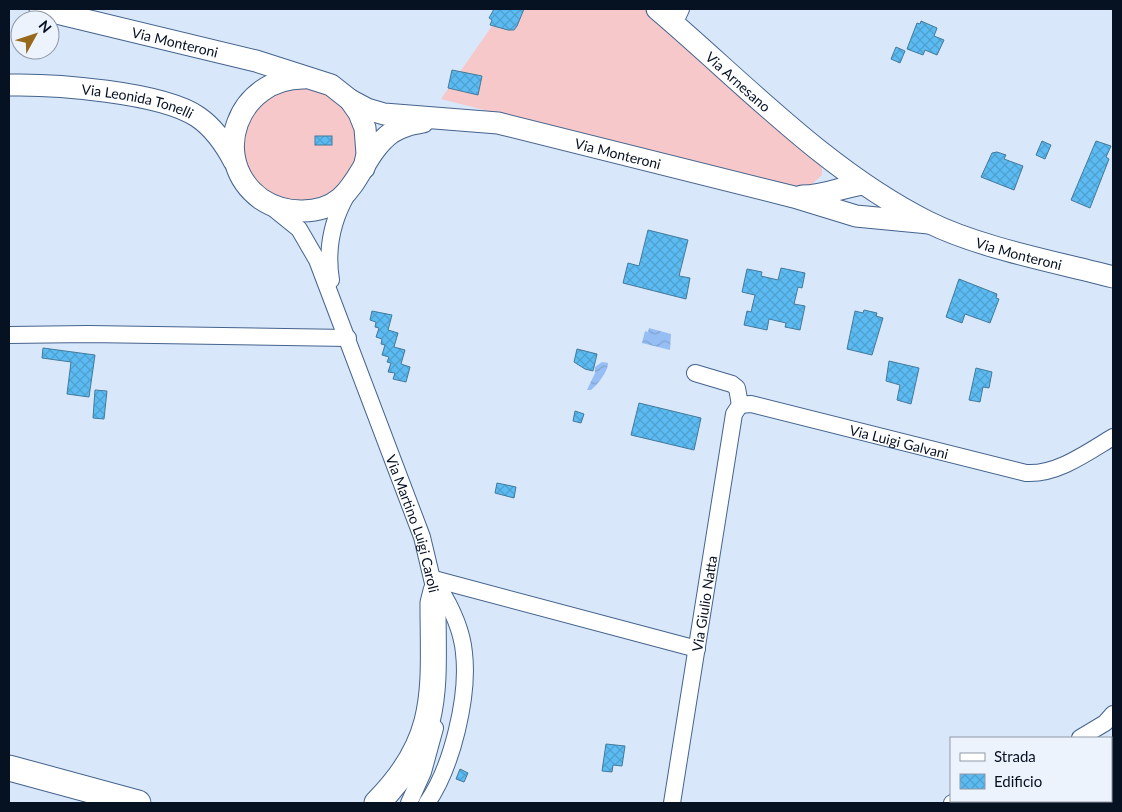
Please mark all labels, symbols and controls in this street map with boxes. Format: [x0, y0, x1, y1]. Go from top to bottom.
north arrow [10, 10, 60, 60]
text: N [35, 17, 55, 36]
street label: Via Monteroni [130, 23, 220, 60]
street label: Via Arnesano [702, 48, 775, 115]
street label: Via Leonida Tonelli [81, 80, 197, 121]
street label: Via Monteroni [573, 134, 663, 172]
street label: Via Monteroni [974, 233, 1064, 273]
street label: Via Luigi Galvani [848, 421, 950, 462]
street label: Via Martino Luigi Caroli [383, 452, 443, 594]
street label: Via Giulio Natta [688, 554, 720, 653]
legend [950, 737, 1112, 802]
text: Strada [994, 747, 1036, 765]
text: Edificio [994, 772, 1042, 790]

